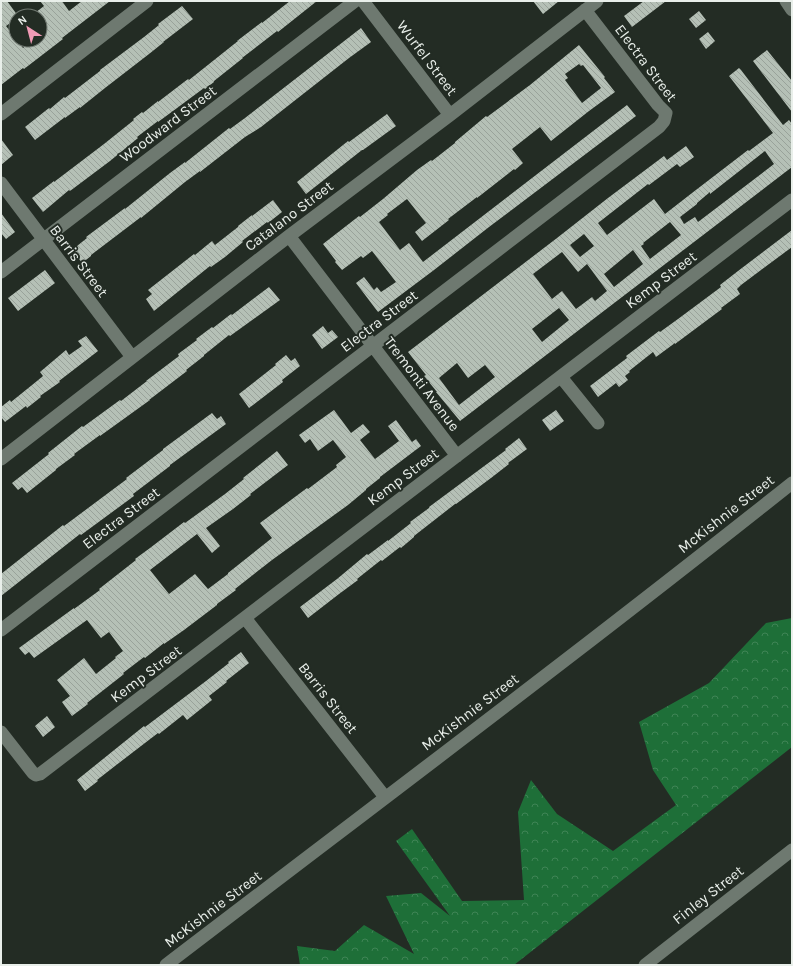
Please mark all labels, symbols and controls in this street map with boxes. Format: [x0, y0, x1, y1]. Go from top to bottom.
north arrow [8, 8, 48, 48]
text: N [15, 13, 29, 28]
street label: Wurfel Street [393, 17, 461, 99]
street label: Electra Street [611, 21, 681, 105]
street label: Woodward Street [116, 82, 220, 166]
street label: Catalano Street [241, 177, 337, 255]
street label: Barris Street [46, 221, 112, 301]
street label: Kemp Street [622, 247, 700, 313]
street label: Electra Street [337, 286, 421, 356]
street label: Tremonti Avenue [381, 333, 463, 435]
street label: Kemp Street [364, 444, 442, 510]
street label: McKishnie Street [674, 471, 778, 557]
street label: Electra Street [79, 483, 163, 553]
street label: Kemp Street [107, 641, 185, 707]
street label: Barris Street [295, 659, 362, 738]
street label: McKishnie Street [418, 669, 522, 754]
street label: Finley Street [669, 862, 747, 928]
street label: McKishnie Street [161, 866, 265, 951]

